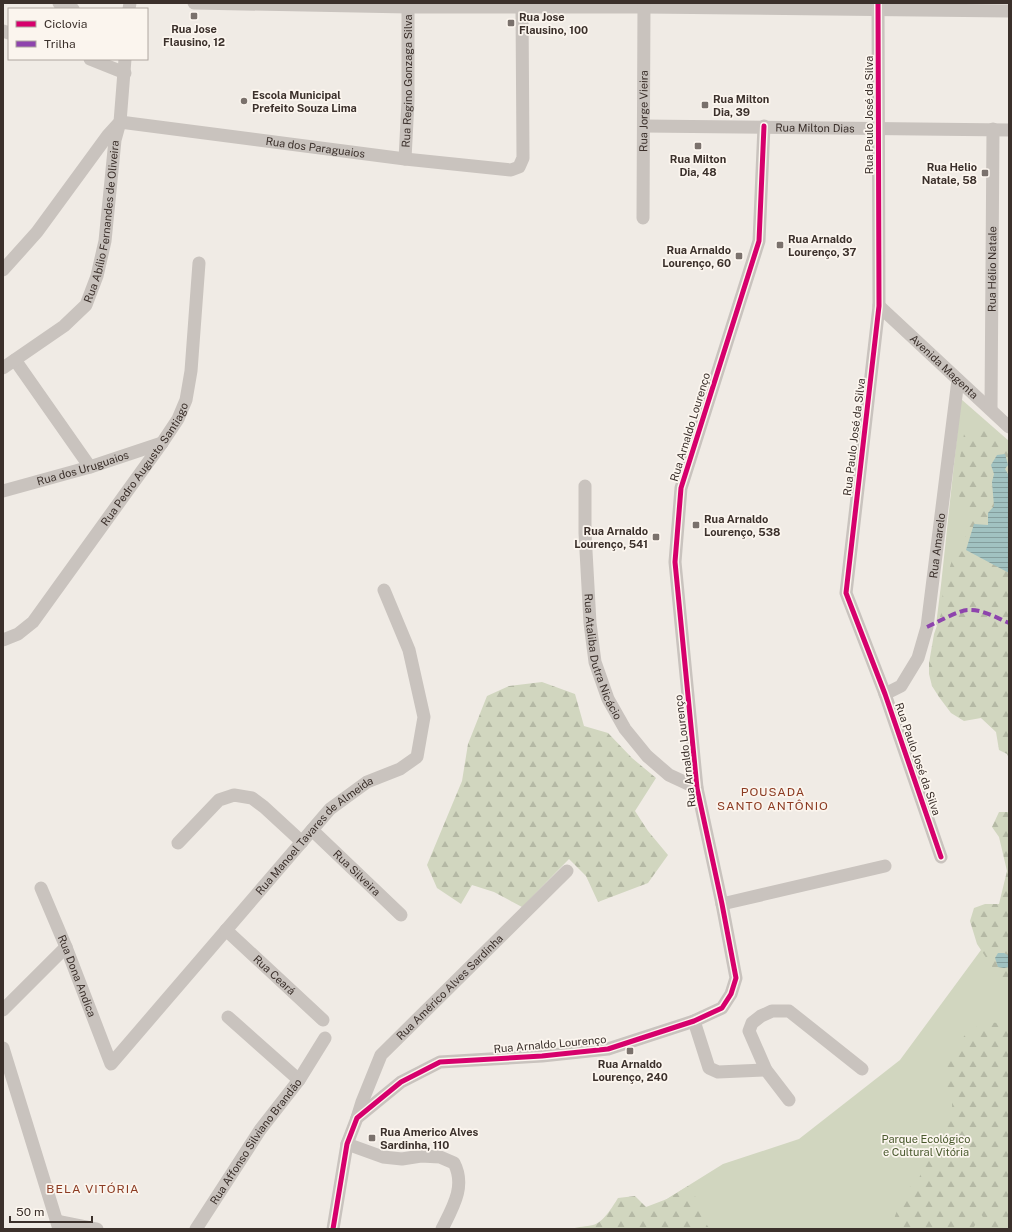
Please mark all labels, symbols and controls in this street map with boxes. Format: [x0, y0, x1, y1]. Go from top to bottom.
legend [8, 8, 148, 60]
marker: Rua Jose Flausino, 12 [189, 11, 199, 21]
place label: Rua Jose Flausino, 100 [519, 11, 588, 36]
street label: Rua Regino Gonzaga Silva [400, 14, 414, 148]
text: Ciclovia [44, 17, 87, 31]
marker: Rua Jose Flausino, 100 [506, 18, 516, 28]
place label: Rua Jose Flausino, 12 [163, 23, 225, 48]
text: Trilha [44, 37, 76, 51]
street label: Rua Paulo José da Silva [863, 56, 875, 174]
street label: Rua Jorge Vieira [637, 70, 650, 152]
place label: Escola Municipal Prefeito Souza Lima [252, 89, 357, 114]
place label: Rua Milton Dia, 39 [713, 93, 769, 118]
marker: Escola Municipal Prefeito Souza Lima [239, 96, 249, 106]
marker: Rua Milton Dia, 39 [700, 100, 710, 110]
street label: Rua Milton Dias [775, 121, 855, 134]
street label: Rua dos Paraguaios [265, 135, 366, 160]
street label: Rua Abílio Fernandes de Oliveira [81, 140, 121, 304]
marker: Rua Milton Dia, 48 [693, 141, 703, 151]
place label: Rua Milton Dia, 48 [670, 153, 726, 178]
place label: Rua Helio Natale, 58 [922, 161, 977, 186]
marker: Rua Helio Natale, 58 [980, 168, 990, 178]
street label: Rua Hélio Natale [986, 226, 998, 312]
place label: Rua Arnaldo Lourenço, 37 [788, 233, 856, 259]
marker: Rua Arnaldo Lourenço, 37 [775, 240, 785, 250]
place label: Rua Arnaldo Lourenço, 60 [662, 244, 731, 270]
marker: Rua Arnaldo Lourenço, 60 [734, 251, 744, 261]
street label: Avenida Magenta [908, 332, 981, 401]
street label: Rua Arnaldo Lourenço [668, 371, 713, 483]
street label: Rua Paulo José da Silva [841, 377, 867, 497]
street label: Rua Pedro Augusto Santiago [98, 401, 190, 528]
street label: Rua dos Uruguaios [35, 448, 131, 487]
street label: Rua Amarelo [927, 512, 947, 579]
place label: Rua Arnaldo Lourenço, 538 [704, 513, 780, 539]
marker: Rua Arnaldo Lourenço, 538 [691, 520, 701, 530]
place label: Rua Arnaldo Lourenço, 541 [574, 525, 648, 551]
marker: Rua Arnaldo Lourenço, 541 [651, 532, 661, 542]
street label: Rua Ataliba Dutra Nicácio [582, 593, 624, 722]
street label: Rua Arnaldo Lourenço [672, 694, 699, 808]
street label: Rua Paulo José da Silva [893, 701, 943, 817]
street label: Rua Manoel Tavares de Almeida [253, 774, 375, 897]
district label: POUSADA SANTO ANTÔNIO [717, 785, 829, 813]
street label: Rua Silveira [331, 848, 383, 898]
street label: Rua Américo Alves Sardinha [394, 932, 505, 1042]
street label: Rua Dona Andica [56, 933, 98, 1019]
street label: Rua Ceará [251, 953, 298, 997]
street label: Rua Arnaldo Lourenço [493, 1033, 607, 1056]
marker: Rua Arnaldo Lourenço, 240 [625, 1046, 635, 1056]
place label: Rua Arnaldo Lourenço, 240 [592, 1058, 668, 1084]
street label: Rua Affonso Silviano Brandão [208, 1076, 304, 1207]
place label: Rua Americo Alves Sardinha, 110 [380, 1126, 478, 1151]
marker: Rua Americo Alves Sardinha, 110 [367, 1133, 377, 1143]
park label: Parque Ecológico e Cultural Vitória [882, 1133, 970, 1158]
district label: BELA VITÓRIA [46, 1182, 140, 1196]
scale bar [10, 1198, 92, 1224]
text: 50 m [16, 1205, 44, 1219]

